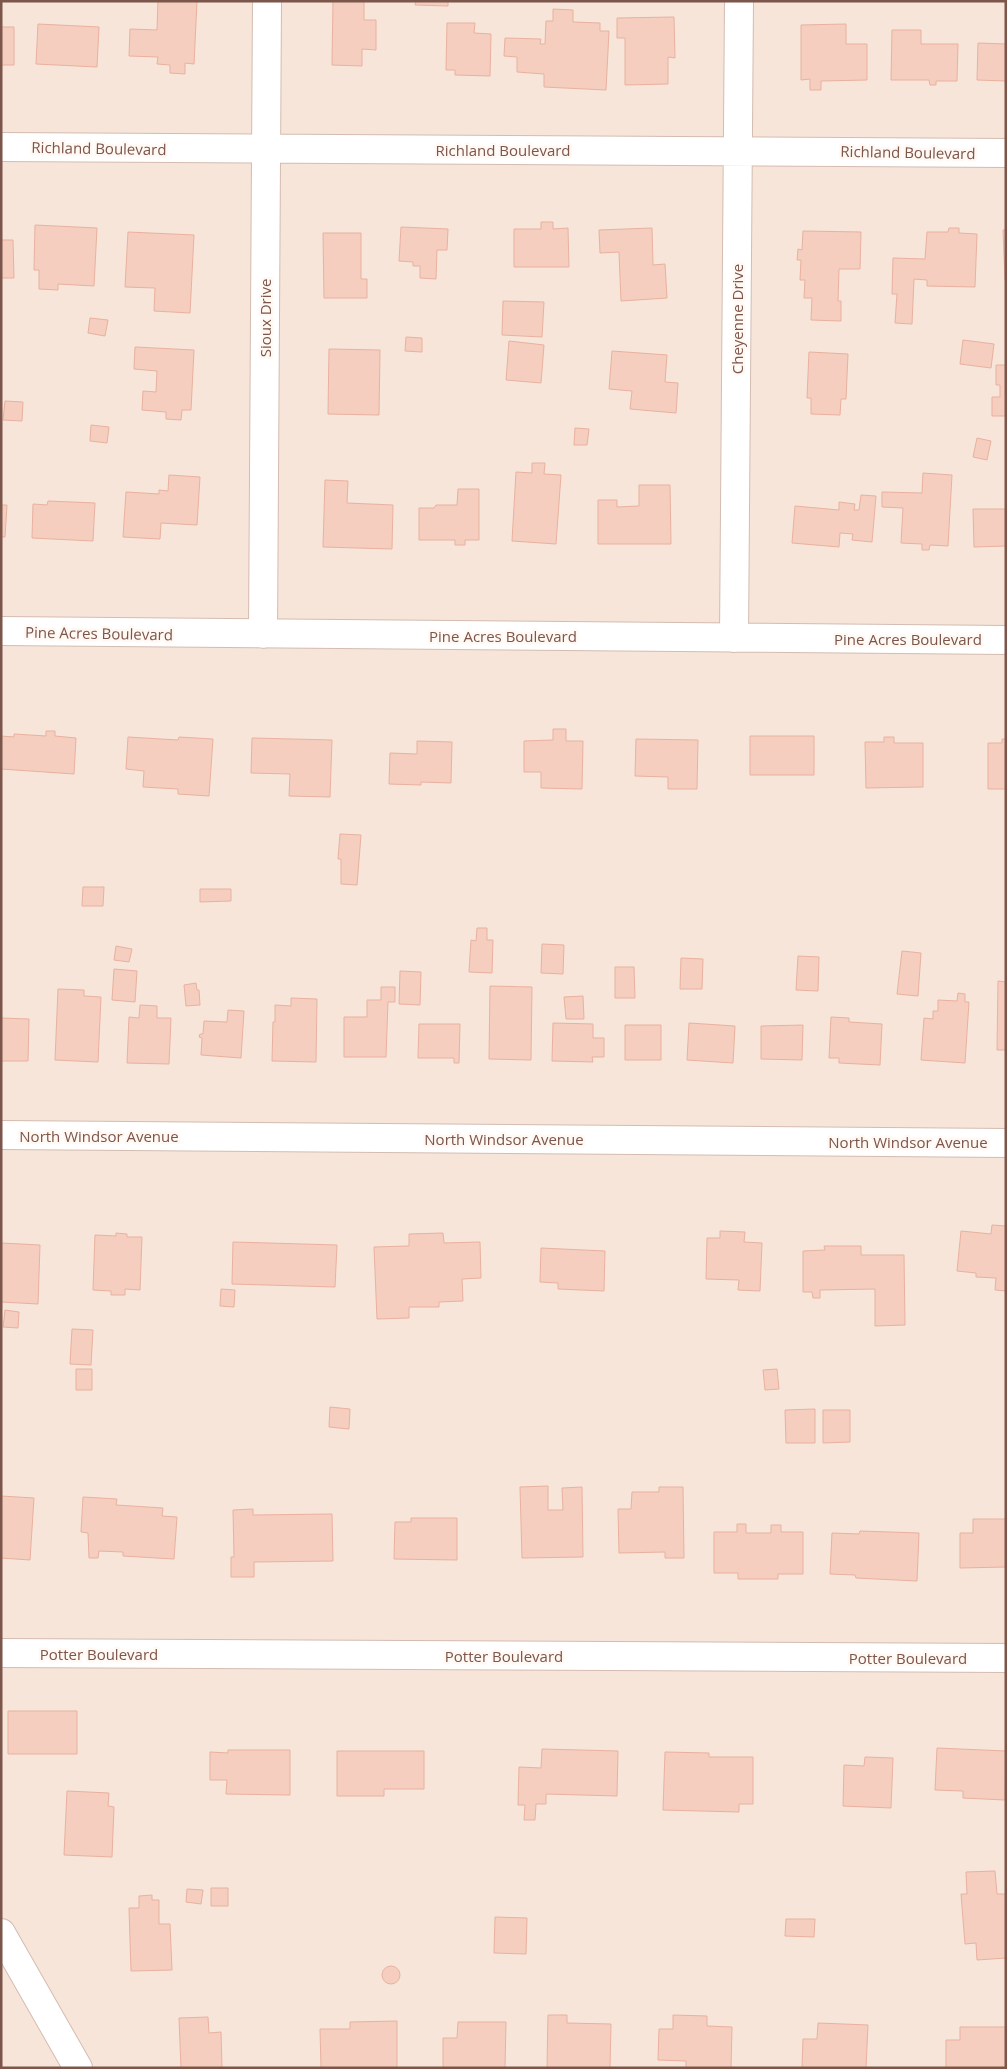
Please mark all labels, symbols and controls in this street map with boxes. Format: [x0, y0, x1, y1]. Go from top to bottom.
street label: Richland Boulevard [31, 137, 167, 159]
street label: Richland Boulevard [435, 140, 571, 160]
street label: Richland Boulevard [840, 141, 976, 163]
street label: Cheyenne Drive [727, 264, 747, 374]
street label: Sioux Drive [255, 279, 275, 357]
street label: Pine Acres Boulevard [25, 622, 173, 644]
street label: Pine Acres Boulevard [429, 626, 577, 646]
street label: Pine Acres Boulevard [834, 629, 982, 649]
street label: North Windsor Avenue [19, 1126, 179, 1146]
street label: North Windsor Avenue [424, 1129, 584, 1149]
street label: North Windsor Avenue [828, 1132, 988, 1152]
street label: Potter Boulevard [40, 1644, 158, 1664]
street label: Potter Boulevard [445, 1646, 563, 1666]
street label: Potter Boulevard [849, 1648, 967, 1668]

